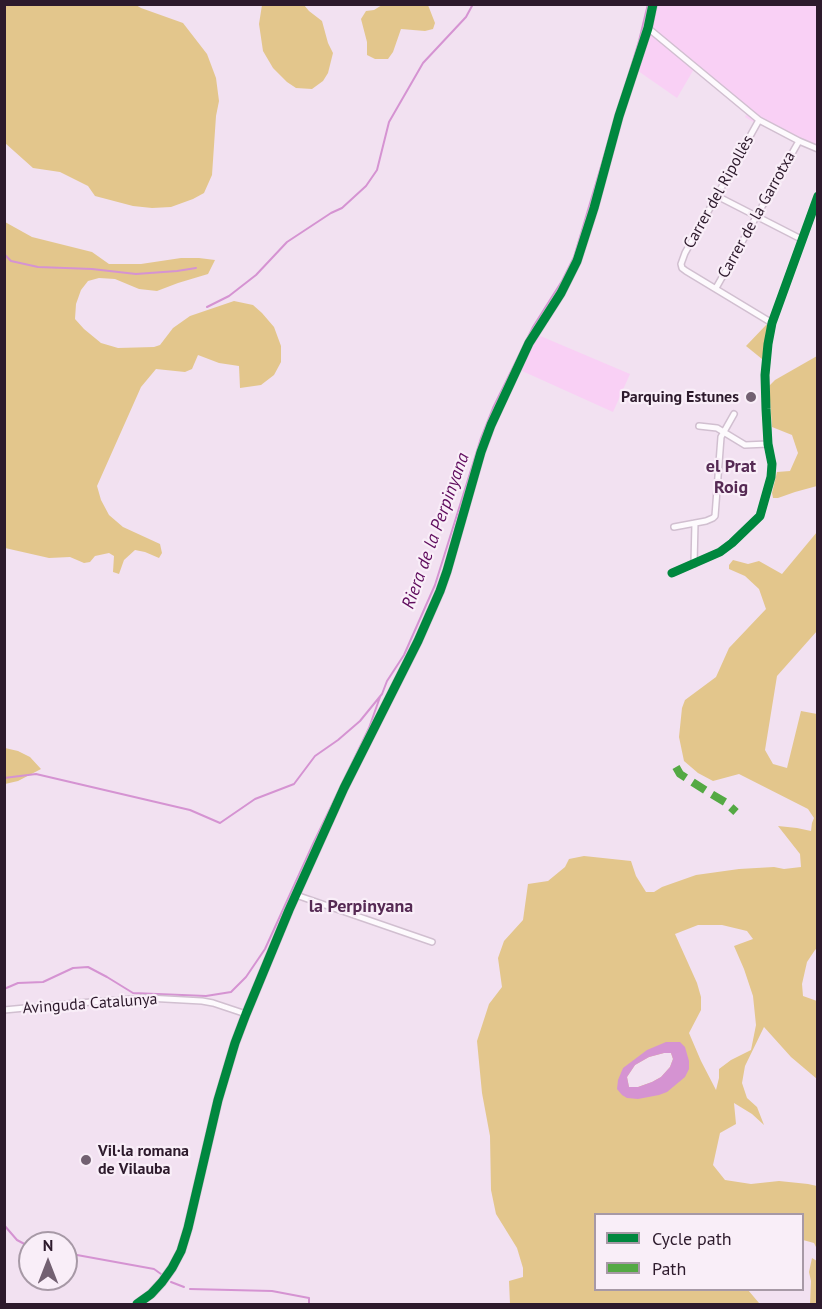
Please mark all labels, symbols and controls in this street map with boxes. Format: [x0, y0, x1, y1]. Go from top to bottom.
street label: Carrer del Ripollès [680, 132, 758, 252]
street label: Carrer de la Garrotxa [714, 148, 800, 282]
place label: Parquing Estunes [621, 387, 739, 407]
marker: Parquing Estunes [744, 390, 758, 404]
water label: Riera de la Perpinyana [398, 450, 474, 612]
district label: el Prat Roig [706, 456, 756, 498]
district label: la Perpinyana [309, 896, 413, 918]
street label: Avinguda Catalunya [22, 990, 158, 1018]
place label: Vil·la romana de Vilauba [98, 1141, 189, 1179]
marker: Vil·la romana de Vilauba [79, 1153, 93, 1167]
legend [594, 1213, 804, 1291]
text: Cycle path [652, 1227, 732, 1250]
north arrow [18, 1231, 78, 1291]
text: N [43, 1235, 53, 1255]
text: Path [652, 1257, 686, 1280]

